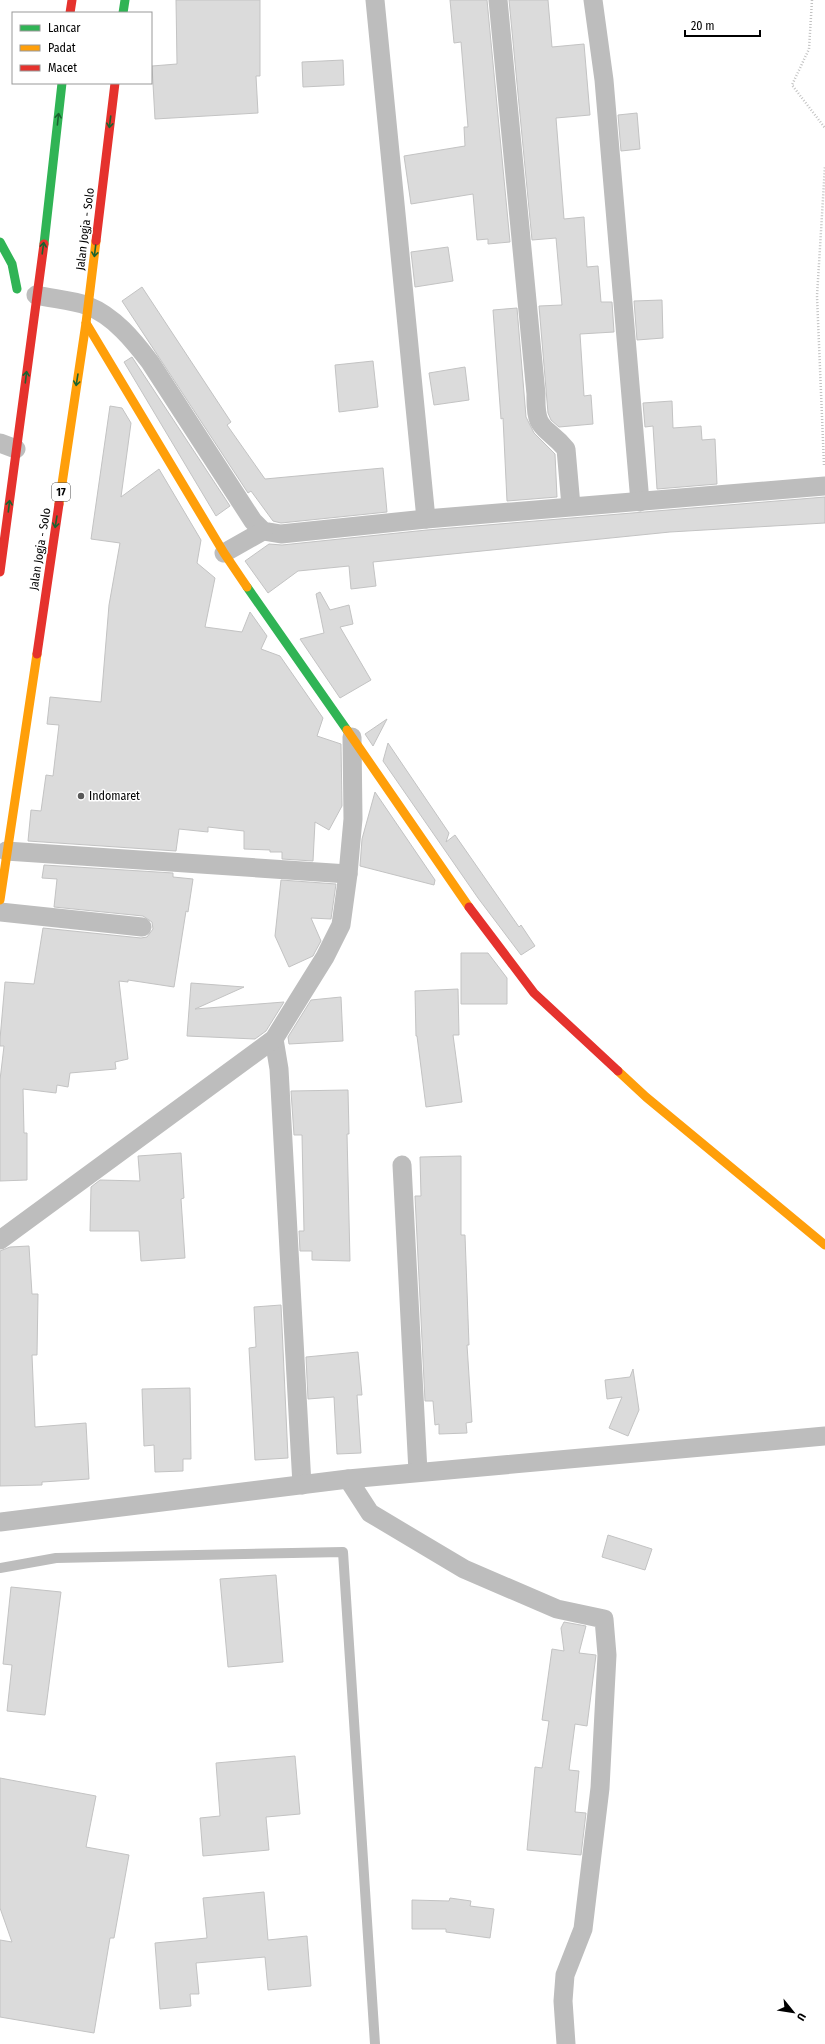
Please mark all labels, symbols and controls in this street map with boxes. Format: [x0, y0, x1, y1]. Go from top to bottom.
legend [12, 12, 152, 84]
scale bar [685, 12, 760, 38]
text: 20 m [691, 19, 715, 33]
text: Lancar [48, 21, 81, 35]
text: Padat [48, 41, 76, 55]
text: Macet [48, 61, 77, 75]
one-way arrow [55, 113, 62, 126]
one-way arrow [106, 115, 114, 128]
street label: Jalan Jogja - Solo [73, 187, 97, 271]
one-way arrow [39, 242, 47, 255]
one-way arrow [91, 244, 99, 257]
one-way arrow [22, 371, 29, 384]
one-way arrow [73, 373, 81, 386]
road number: 17 [52, 483, 70, 501]
one-way arrow [5, 500, 13, 513]
street label: Jalan Jogja - Solo [27, 507, 53, 591]
one-way arrow [52, 515, 60, 528]
place label: Indomaret [89, 789, 140, 803]
marker: Indomaret [76, 791, 86, 801]
north arrow [773, 1992, 813, 2032]
text: U [794, 2011, 808, 2023]

